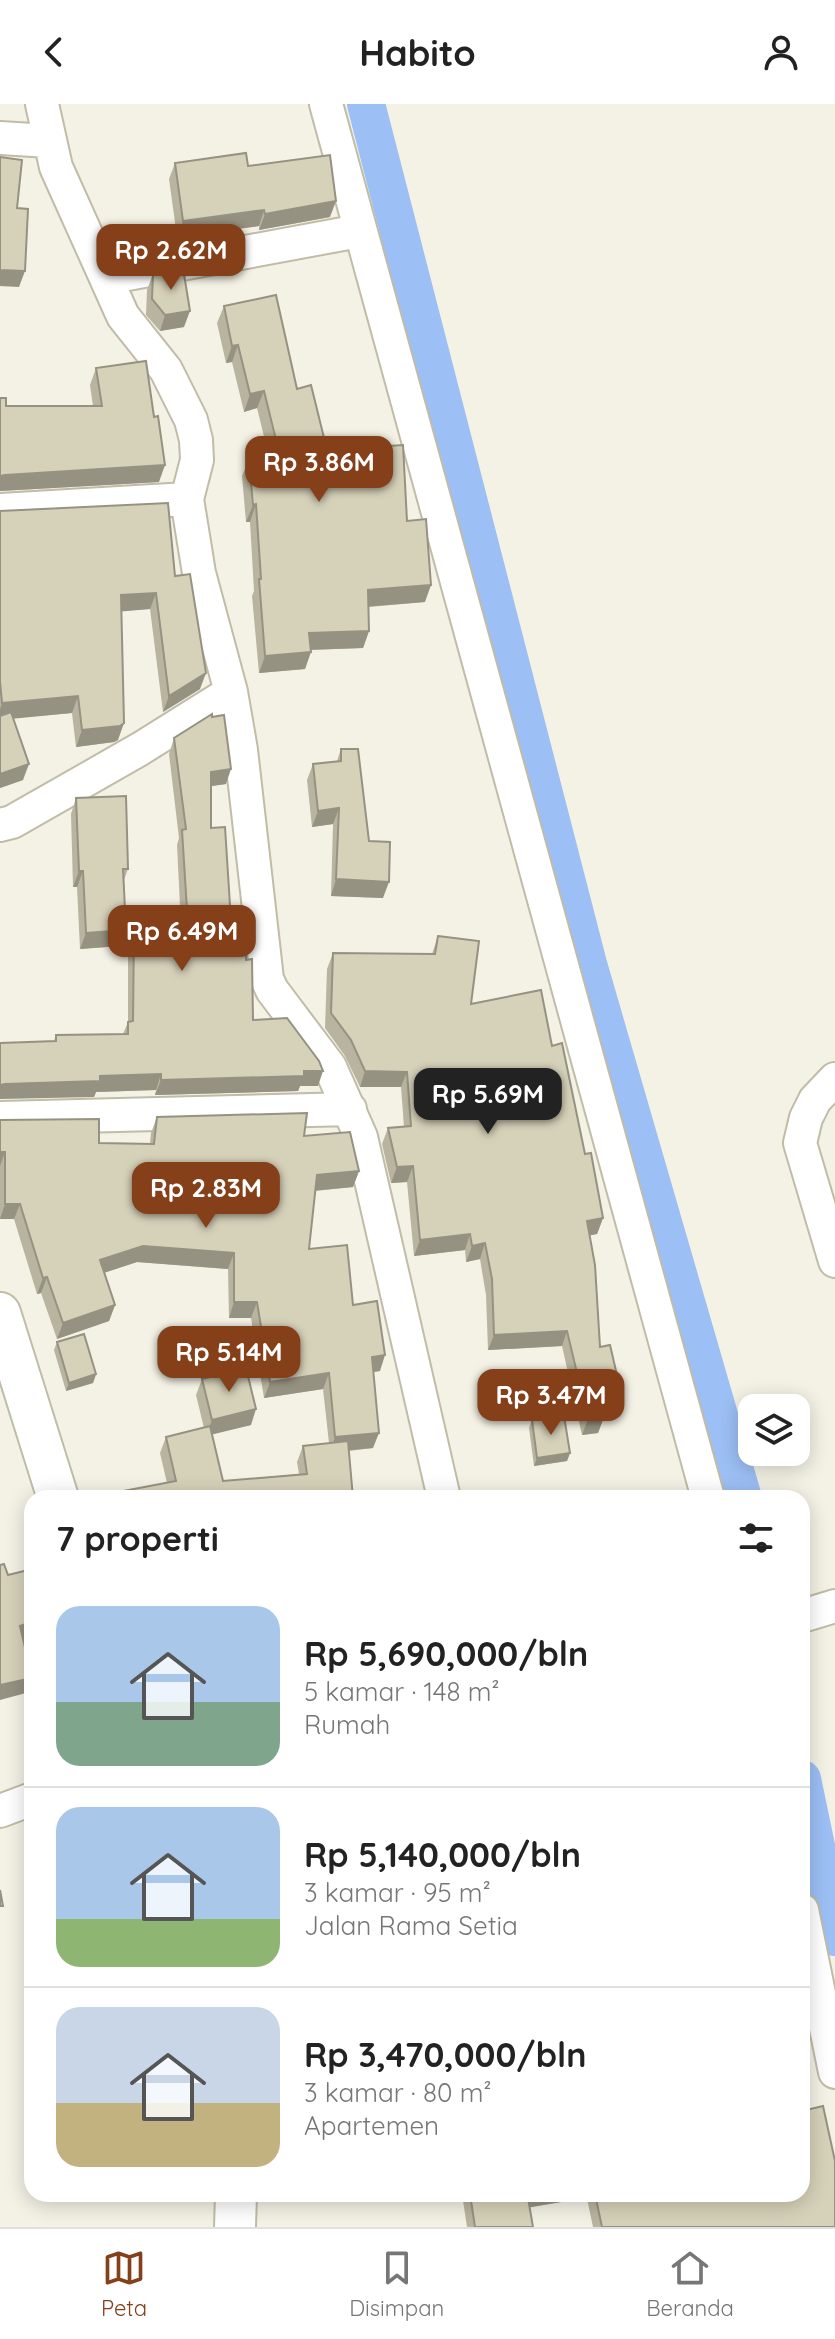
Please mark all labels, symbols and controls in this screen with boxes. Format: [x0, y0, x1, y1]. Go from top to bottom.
icon: back [32, 30, 76, 74]
text: Habito [359, 30, 476, 75]
icon: person [759, 30, 803, 74]
pin: Rp 2.62M [88, 224, 254, 292]
text: Rp 2.62M [114, 233, 228, 266]
pin: Rp 3.86M [236, 436, 402, 504]
text: Rp 3.86M [263, 445, 375, 478]
pin: Rp 6.49M [99, 905, 265, 973]
text: Rp 6.49M [126, 914, 238, 947]
pin: Rp 5.69M [405, 1068, 571, 1136]
text: Rp 5.69M [432, 1077, 544, 1110]
pin: Rp 2.83M [123, 1162, 289, 1230]
text: Rp 2.83M [150, 1171, 262, 1204]
pin: Rp 5.14M [146, 1326, 312, 1394]
text: Rp 5.14M [175, 1335, 283, 1368]
pin: Rp 3.47M [468, 1369, 634, 1437]
text: Rp 3.47M [495, 1378, 607, 1411]
map controls [738, 1394, 810, 1466]
button: layers [738, 1394, 810, 1466]
icon: filters [734, 1516, 778, 1560]
text: 7 properti [56, 1517, 219, 1560]
text: Rp 5,690,000/bln [304, 1632, 588, 1675]
icon: home [120, 1638, 216, 1734]
text: 5 kamar · 148 m² [304, 1675, 500, 1708]
text: Rumah [304, 1708, 390, 1741]
text: Rp 5,140,000/bln [304, 1833, 581, 1876]
icon: home [120, 1839, 216, 1935]
text: 3 kamar · 95 m² [304, 1876, 491, 1909]
text: Jalan Rama Setia [304, 1909, 518, 1942]
text: Rp 3,470,000/bln [304, 2033, 586, 2076]
icon: home [120, 2039, 216, 2135]
text: 3 kamar · 80 m² [304, 2076, 492, 2109]
text: Apartemen [304, 2109, 439, 2142]
tab: Peta [101, 2246, 147, 2322]
tab: Disimpan [349, 2246, 444, 2322]
tab: Beranda [646, 2246, 734, 2322]

